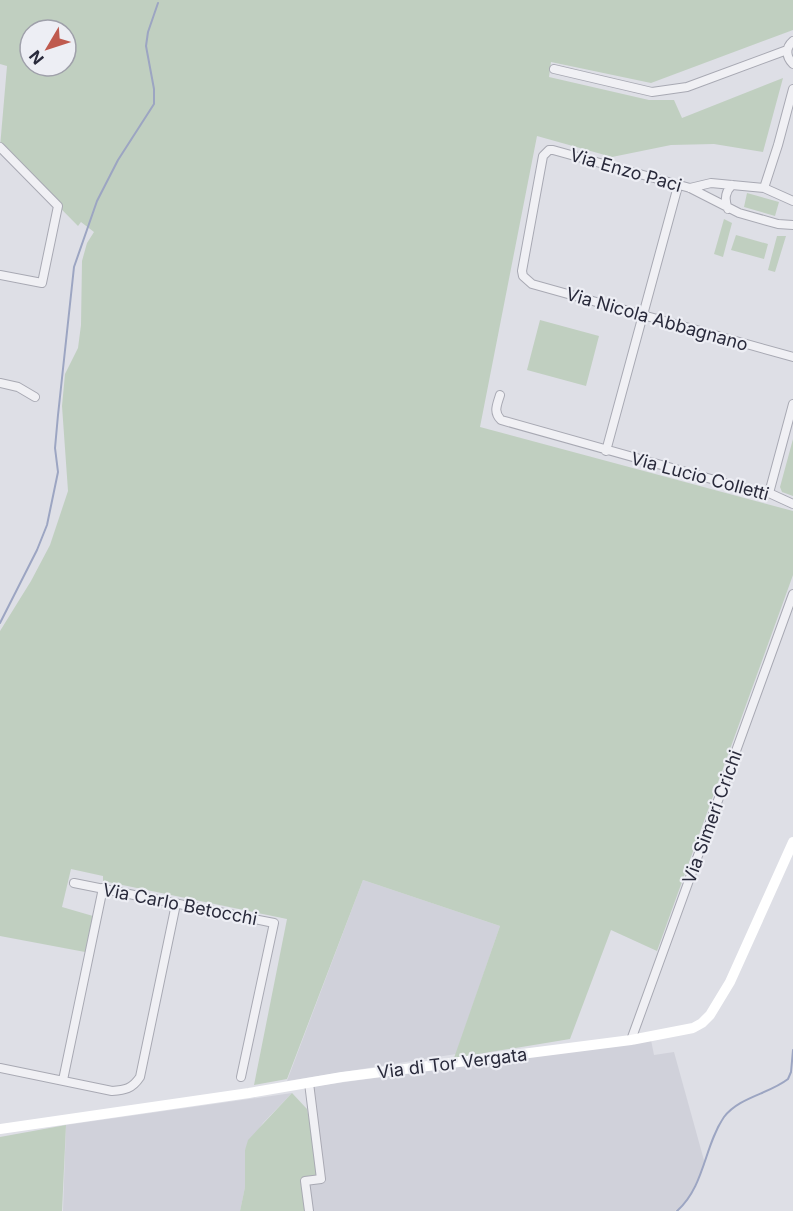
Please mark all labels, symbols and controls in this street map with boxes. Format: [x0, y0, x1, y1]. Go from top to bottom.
north arrow [18, 18, 78, 78]
text: N [25, 46, 48, 68]
street label: Via Enzo Paci [568, 144, 684, 196]
street label: Via Nicola Abbagnano [564, 283, 750, 355]
street label: Via Lucio Colletti [629, 447, 771, 505]
street label: Via Simeri Crichi [678, 747, 746, 887]
street label: Via Carlo Betocchi [101, 879, 259, 929]
street label: Via di Tor Vergata [376, 1043, 528, 1083]

